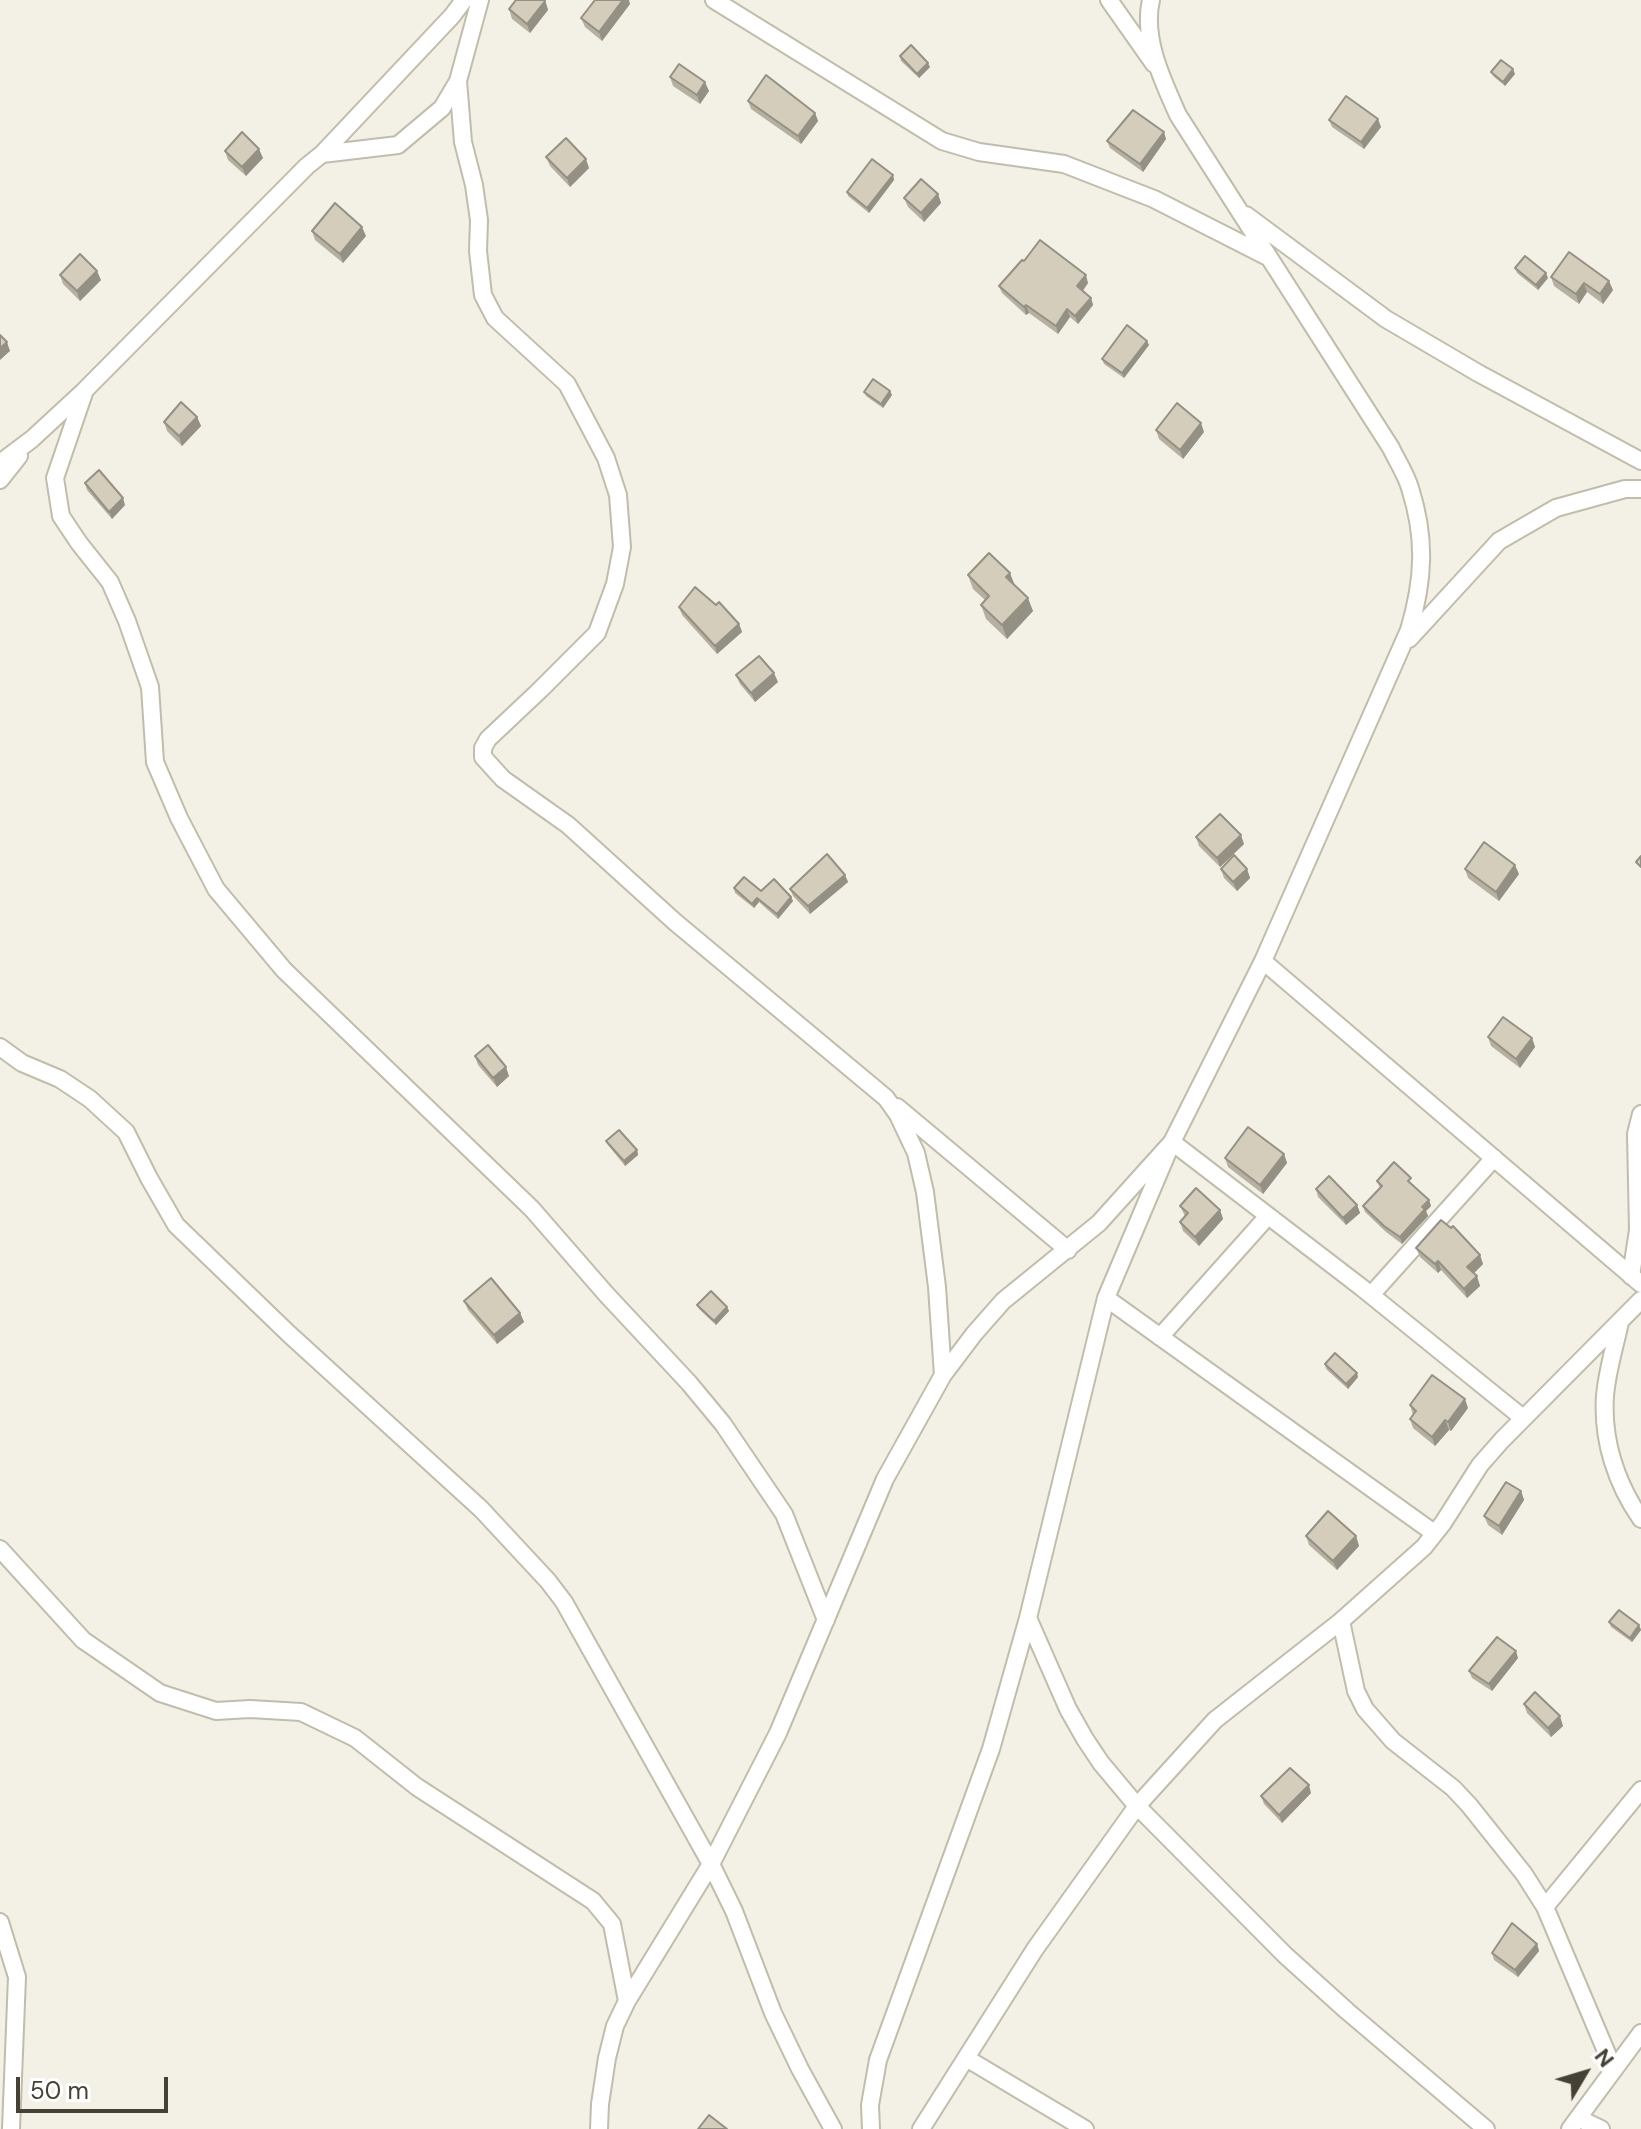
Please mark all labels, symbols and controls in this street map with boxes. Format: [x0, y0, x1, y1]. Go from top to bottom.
north arrow [1545, 2033, 1625, 2113]
text: N [1588, 2043, 1621, 2073]
scale bar [20, 2061, 172, 2111]
text: 50 m [30, 2075, 89, 2106]

